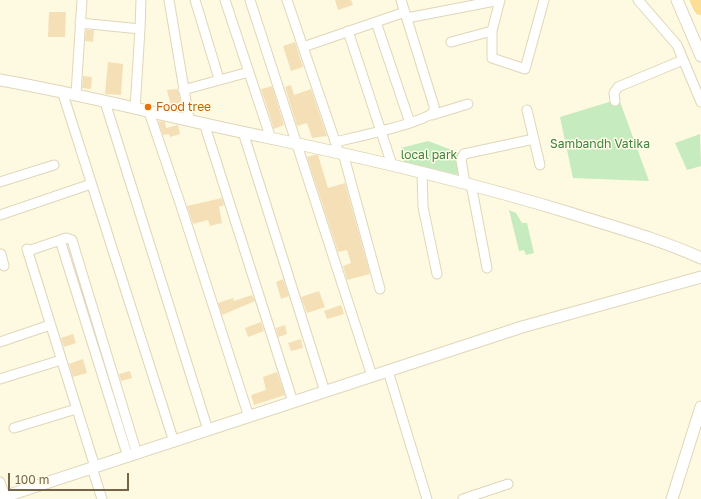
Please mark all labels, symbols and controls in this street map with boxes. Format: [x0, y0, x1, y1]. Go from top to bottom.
place label: Food tree [156, 100, 211, 114]
marker: Food tree [143, 102, 153, 112]
park label: Sambandh Vatika [550, 137, 650, 151]
park label: local park [401, 148, 457, 162]
scale bar [10, 465, 131, 491]
text: 100 m [15, 472, 49, 487]

